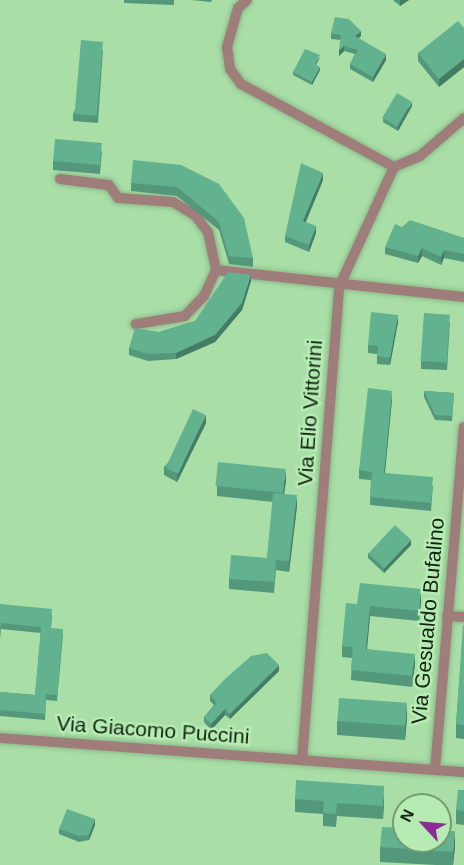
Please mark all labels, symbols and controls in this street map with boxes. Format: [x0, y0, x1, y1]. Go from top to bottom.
street label: Via Elio Vittorini [292, 339, 328, 487]
street label: Via Gesualdo Bufalino [406, 517, 450, 725]
street label: Via Giacomo Puccini [56, 711, 250, 749]
north arrow [392, 793, 452, 853]
text: N [397, 807, 417, 825]

